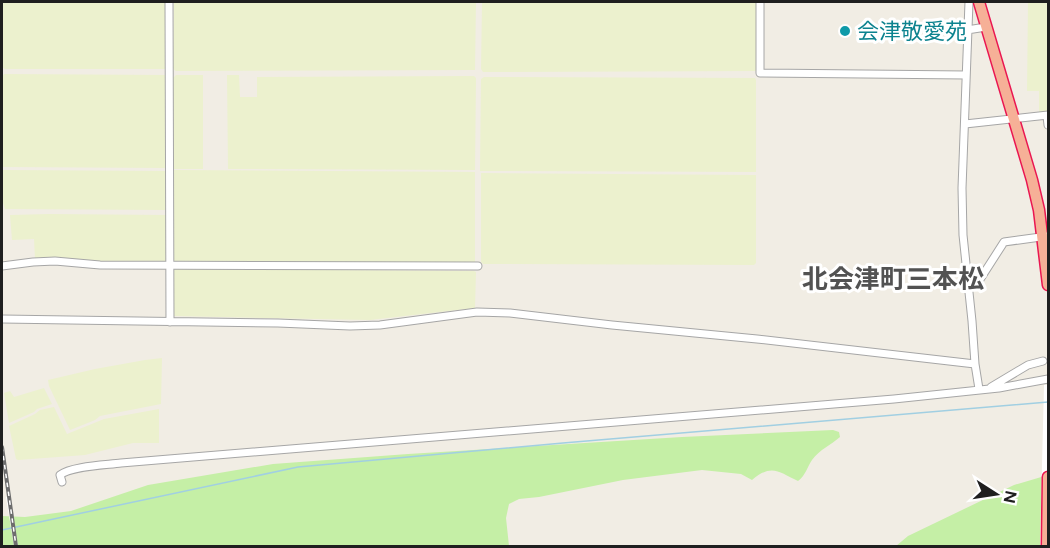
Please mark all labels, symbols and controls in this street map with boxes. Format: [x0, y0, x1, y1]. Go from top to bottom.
place label: 会津敬愛苑 [857, 18, 967, 45]
marker: 会津敬愛苑 [838, 24, 852, 38]
district label: 北会津町三本松 [802, 263, 984, 295]
north arrow [966, 464, 1026, 524]
text: N [1000, 489, 1021, 505]

